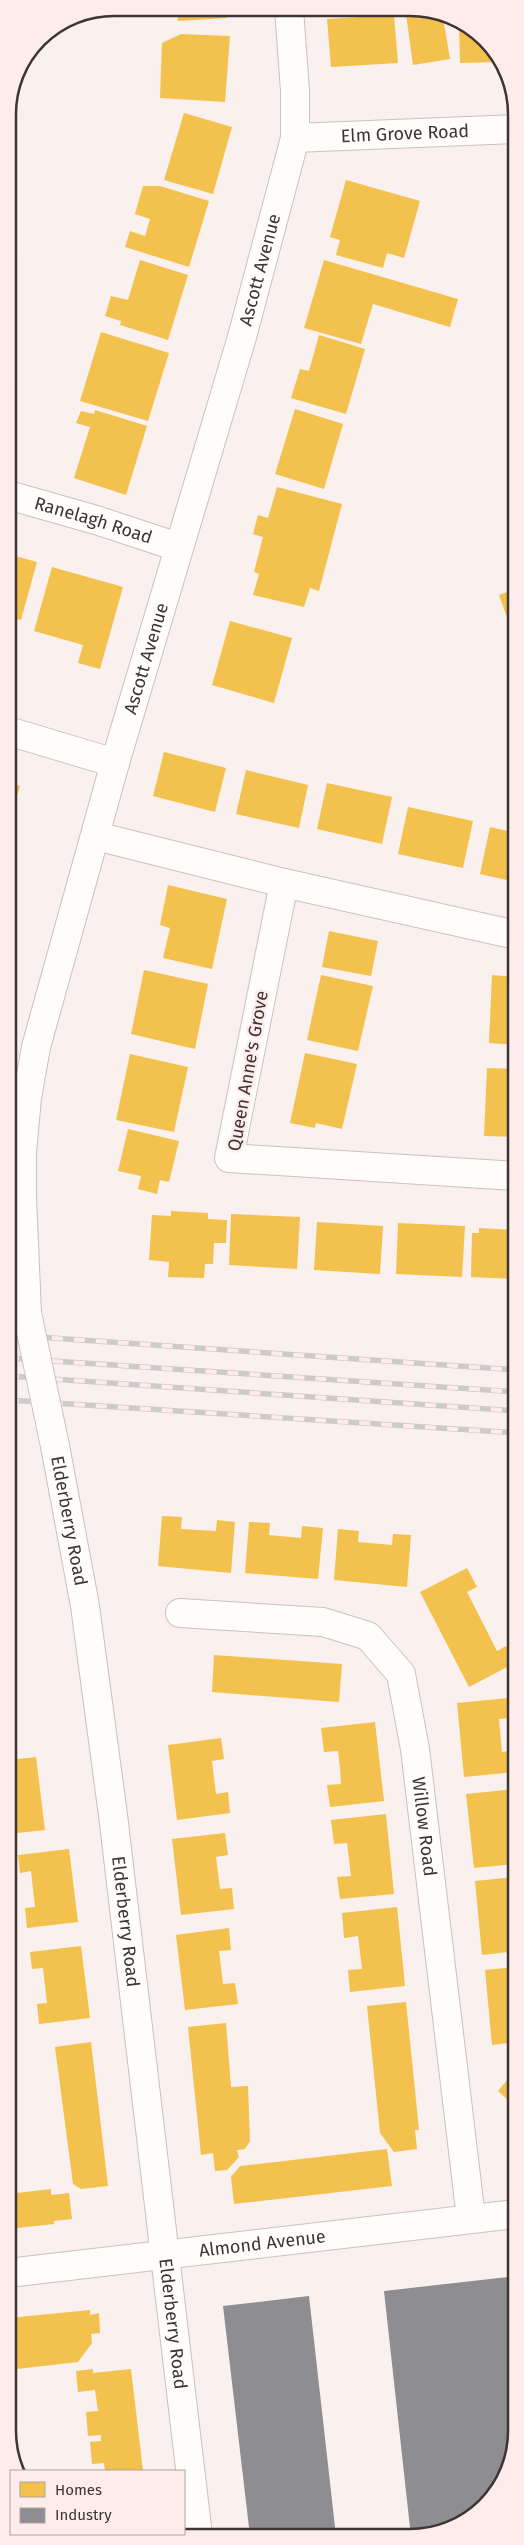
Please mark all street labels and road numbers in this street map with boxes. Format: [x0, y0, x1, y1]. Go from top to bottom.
street label: Elm Grove Road [340, 120, 469, 147]
street label: Ascott Avenue [234, 211, 285, 328]
street label: Ranelagh Road [32, 492, 155, 549]
street label: Ascott Avenue [119, 600, 173, 717]
street label: Queen Anne's Grove [223, 989, 273, 1153]
street label: Elderberry Road [46, 1454, 92, 1588]
street label: Willow Road [407, 1775, 441, 1877]
street label: Elderberry Road [107, 1855, 144, 1988]
street label: Almond Avenue [198, 2225, 327, 2262]
street label: Elderberry Road [154, 2257, 192, 2391]

